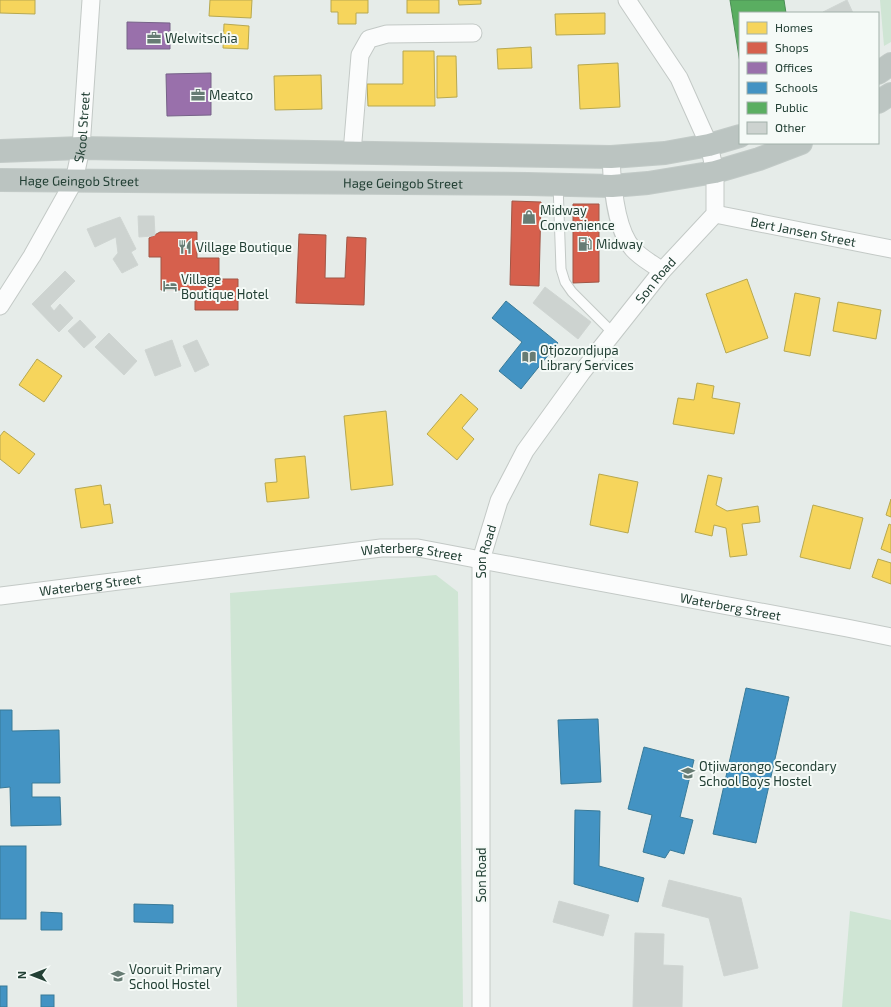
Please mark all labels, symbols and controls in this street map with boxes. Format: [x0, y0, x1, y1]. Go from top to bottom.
legend [739, 12, 879, 144]
text: Homes [775, 20, 813, 34]
office icon: Welwitschia [146, 30, 162, 46]
place label: Welwitschia [165, 30, 238, 46]
text: Shops [775, 40, 809, 54]
text: Offices [775, 60, 812, 74]
text: Schools [775, 80, 818, 94]
office icon: Meatco [190, 87, 206, 103]
place label: Meatco [209, 87, 253, 103]
street label: Skool Street [70, 91, 93, 164]
text: Public [775, 100, 808, 114]
text: Other [775, 120, 806, 134]
street label: Hage Geingob Street [19, 172, 139, 189]
street label: Hage Geingob Street [343, 175, 463, 192]
place label: Midway Convenience [540, 202, 615, 233]
shop icon: Midway Convenience [521, 209, 537, 225]
street label: Bert Jansen Street [749, 213, 857, 250]
fuel station icon: Midway [577, 236, 593, 252]
place label: Midway [596, 236, 643, 252]
restaurant icon: Village Boutique [177, 239, 193, 255]
place label: Village Boutique [196, 239, 292, 255]
street label: Son Road [632, 254, 679, 306]
place label: Village Boutique Hotel [181, 271, 269, 302]
hotel icon: Village Boutique Hotel [162, 278, 178, 294]
place label: Otjozondjupa Library Services [540, 342, 634, 373]
library icon: Otjozondjupa Library Services [521, 349, 537, 365]
street label: Son Road [473, 523, 499, 579]
street label: Waterberg Street [360, 540, 464, 564]
street label: Waterberg Street [39, 570, 142, 599]
street label: Waterberg Street [679, 589, 782, 624]
place label: Otjiwarongo Secondary School Boys Hostel [699, 758, 837, 789]
school or university icon: Otjiwarongo Secondary School Boys Hostel [680, 765, 696, 781]
street label: Son Road [473, 847, 489, 903]
north arrow [12, 955, 52, 995]
place label: Vooruit Primary School Hostel [129, 961, 222, 992]
school or university icon: Vooruit Primary School Hostel [110, 968, 126, 984]
text: N [15, 971, 28, 979]

